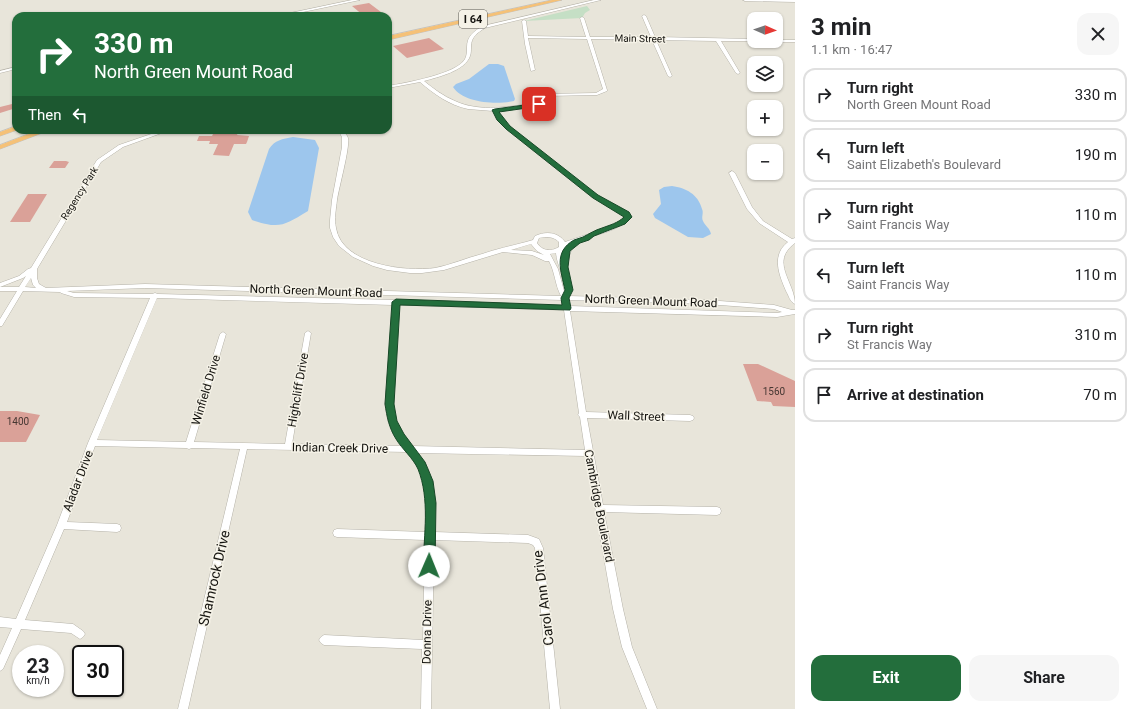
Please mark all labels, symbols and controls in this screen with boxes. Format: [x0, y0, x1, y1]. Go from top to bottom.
road number: I 64 [459, 10, 487, 28]
north arrow [747, 12, 783, 48]
map controls [747, 12, 783, 180]
text: 3 min [811, 13, 871, 41]
button: close [1077, 13, 1119, 55]
text: 330 m [94, 27, 173, 60]
icon: right [28, 28, 80, 80]
street label: Main Street [614, 33, 666, 44]
text: 1.1 km · 16:47 [811, 42, 892, 57]
button: layers [747, 56, 783, 92]
text: North Green Mount Road [94, 61, 293, 82]
text: Turn right [847, 79, 913, 97]
icon: right [813, 84, 835, 106]
text: 330 m [1075, 86, 1117, 104]
pin [522, 87, 556, 121]
icon: arrive [528, 93, 550, 115]
text: North Green Mount Road [847, 97, 991, 112]
button: + [747, 100, 783, 136]
icon: left [69, 104, 91, 126]
text: Then [28, 106, 61, 124]
text: Turn left [847, 139, 904, 157]
button: − [747, 144, 783, 180]
icon: left [813, 144, 835, 166]
text: 190 m [1075, 146, 1117, 164]
text: Saint Elizabeth's Boulevard [847, 157, 1001, 172]
street label: Regency Park [59, 164, 101, 222]
text: Turn right [847, 199, 913, 217]
icon: right [813, 204, 835, 226]
text: 110 m [1075, 206, 1117, 224]
text: Saint Francis Way [847, 217, 949, 232]
text: Turn left [847, 259, 904, 277]
icon: left [813, 264, 835, 286]
text: 110 m [1075, 266, 1117, 284]
text: Saint Francis Way [847, 277, 949, 292]
street label: North Green Mount Road [249, 282, 383, 300]
street label: North Green Mount Road [584, 292, 718, 310]
text: Turn right [847, 319, 913, 337]
icon: right [813, 324, 835, 346]
text: 310 m [1075, 326, 1117, 344]
text: St Francis Way [847, 337, 932, 352]
street label: Highcliff Drive [285, 352, 311, 428]
street label: Winfield Drive [189, 353, 223, 427]
icon: arrive [813, 384, 835, 406]
house number: 1560 [763, 386, 786, 397]
text: Arrive at destination [847, 386, 984, 404]
text: 70 m [1083, 386, 1117, 404]
street label: Wall Street [607, 408, 665, 424]
house number: 1400 [7, 416, 30, 427]
street label: Indian Creek Drive [292, 440, 388, 456]
street label: Aladar Drive [60, 448, 96, 514]
street label: Cambridge Boulevard [581, 448, 617, 564]
street label: Shamrock Drive [195, 529, 233, 627]
position arrow [408, 545, 450, 587]
street label: Carol Ann Drive [529, 550, 557, 646]
street label: Donna Drive [419, 600, 435, 664]
speed limit sign: 30 [72, 645, 124, 697]
text: 23 [27, 654, 49, 678]
button: Exit [811, 655, 961, 701]
button: Share [969, 655, 1119, 701]
text: km/h [26, 675, 50, 686]

